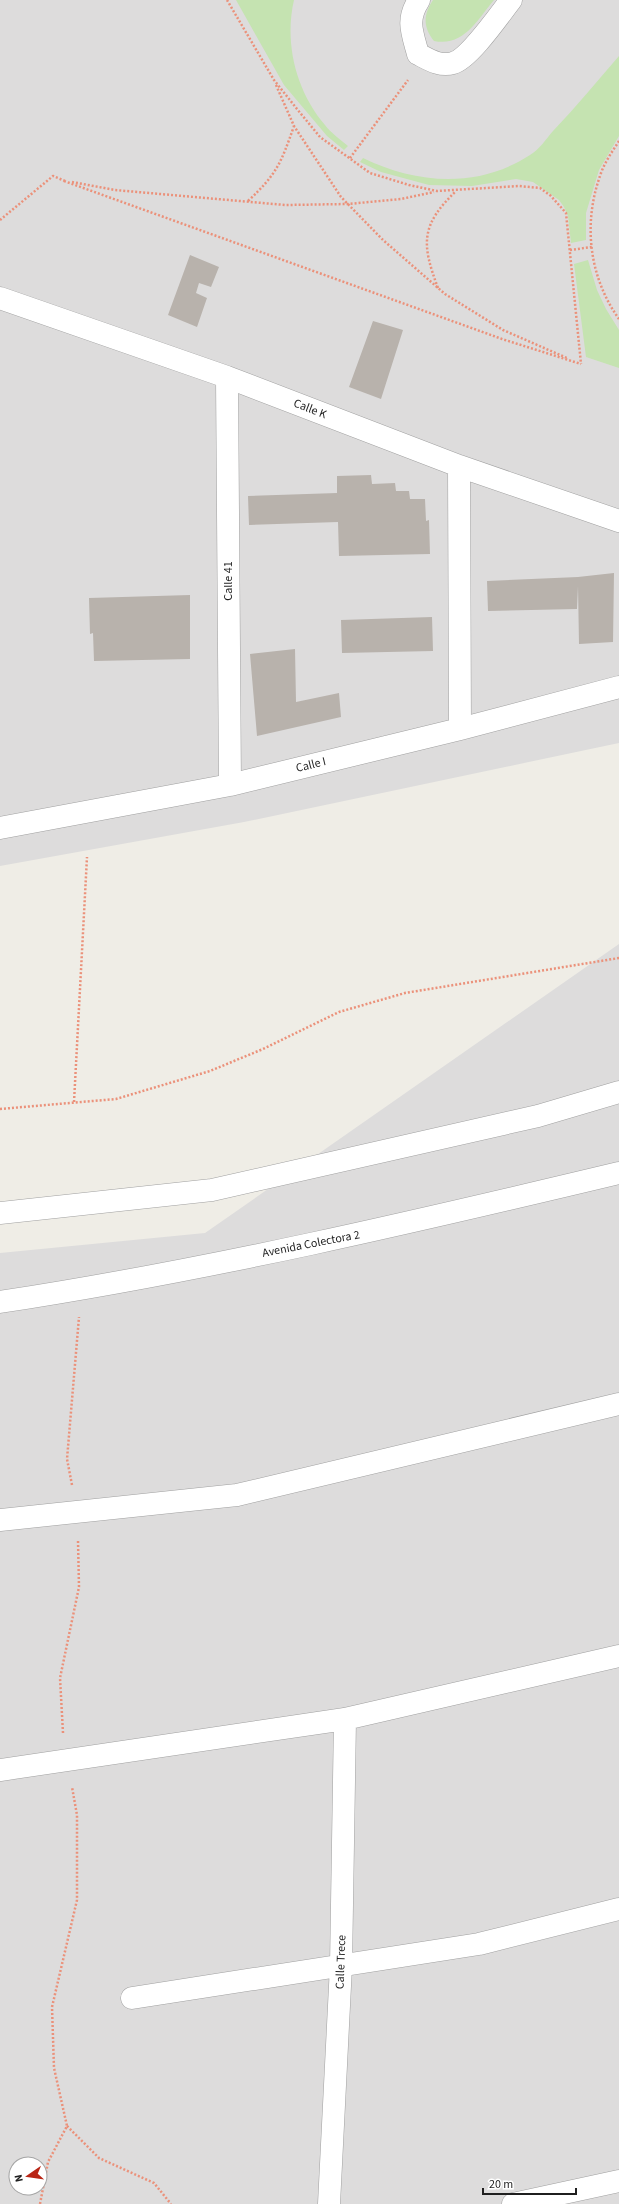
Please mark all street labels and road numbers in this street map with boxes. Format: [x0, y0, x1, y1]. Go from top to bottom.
street label: Calle K [291, 395, 329, 423]
street label: Calle 41 [220, 561, 237, 601]
street label: Calle I [294, 753, 328, 777]
street label: Avenida Colectora 2 [261, 1226, 361, 1262]
street label: Calle Trece [332, 1934, 350, 1989]

